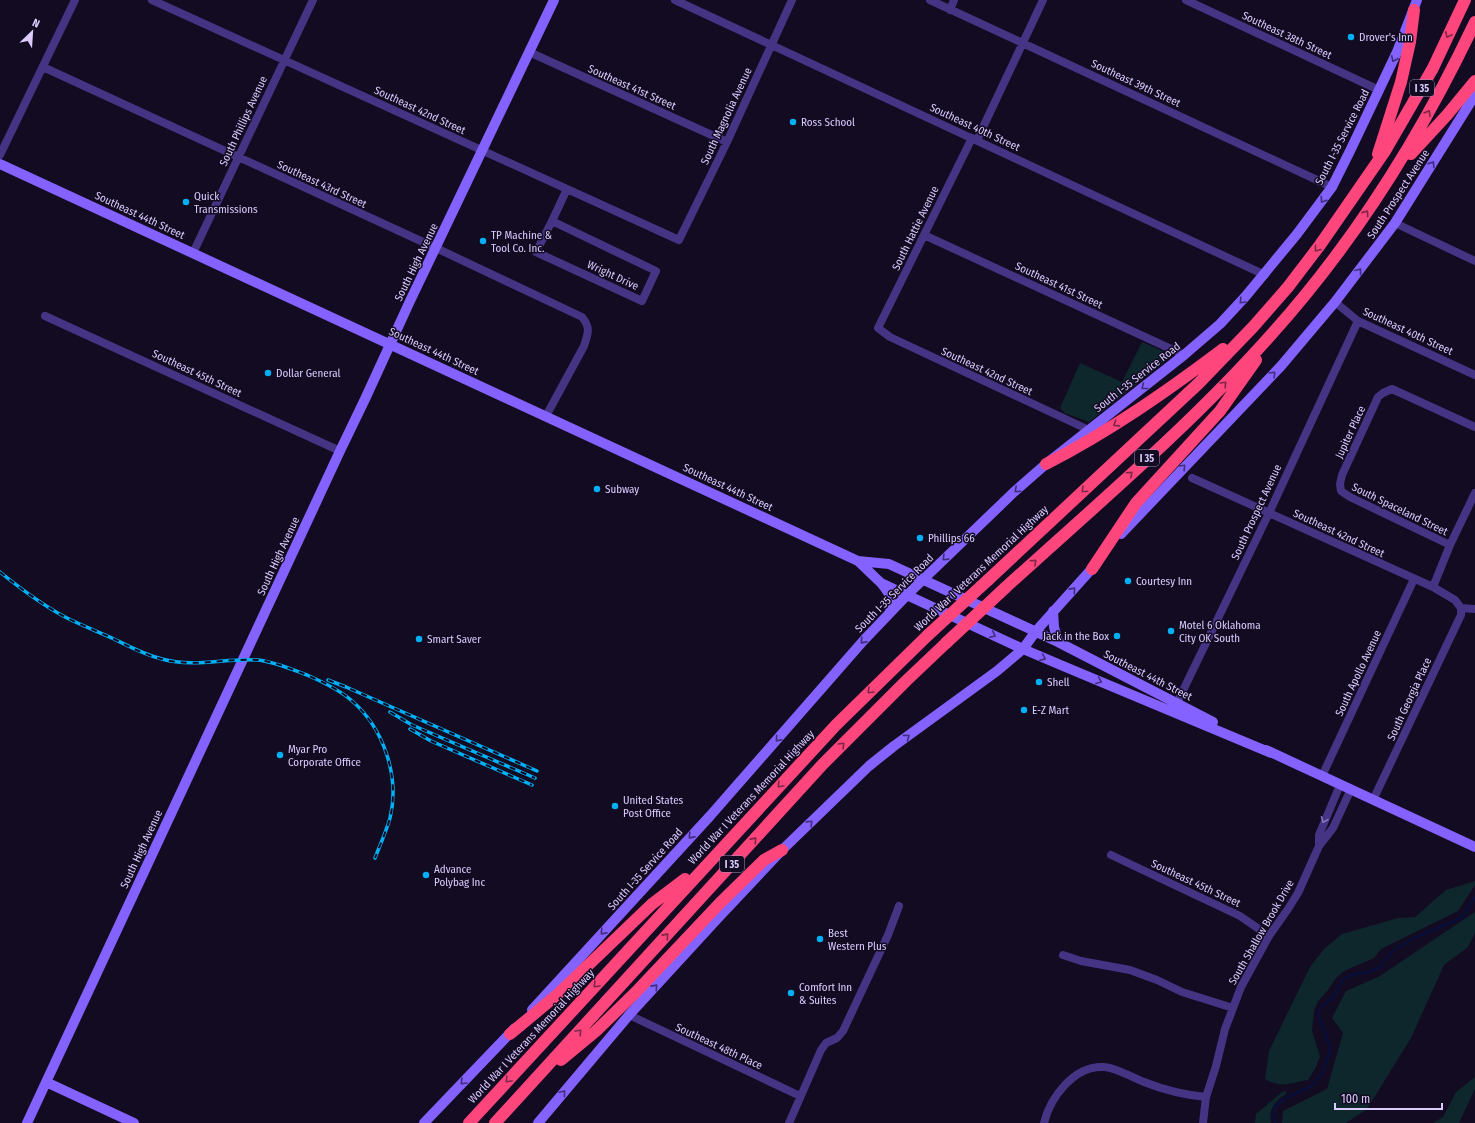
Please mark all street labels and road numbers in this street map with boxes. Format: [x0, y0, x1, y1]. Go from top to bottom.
street label: Southeast 38th Street [1240, 9, 1334, 62]
street label: Southeast 39th Street [1089, 57, 1183, 110]
street label: Southeast 41st Street [586, 62, 678, 113]
street label: South Magnolia Avenue [698, 66, 755, 167]
street label: South Phillips Avenue [217, 74, 270, 168]
road number: I 35 [1410, 80, 1434, 96]
street label: Southeast 42nd Street [372, 84, 468, 137]
street label: South I-35 Service Road [1313, 87, 1372, 187]
street label: Southeast 40th Street [928, 101, 1022, 154]
street label: South Prospect Avenue [1365, 147, 1432, 241]
street label: Southeast 43rd Street [275, 158, 369, 211]
street label: South Hattie Avenue [889, 184, 941, 272]
street label: Southeast 44th Street [93, 189, 187, 242]
street label: South High Avenue [392, 221, 441, 303]
street label: Wright Drive [585, 258, 641, 293]
street label: Southeast 41st Street [1013, 260, 1105, 312]
street label: Southeast 40th Street [1361, 305, 1455, 358]
street label: Southeast 44th Street [387, 325, 481, 378]
street label: South I-35 Service Road [1092, 340, 1183, 415]
street label: Southeast 42nd Street [939, 345, 1035, 398]
street label: Southeast 45th Street [150, 347, 244, 400]
street label: Jupiter Place [1333, 404, 1368, 461]
road number: I 35 [1135, 450, 1159, 466]
street label: Southeast 44th Street [681, 461, 775, 514]
street label: South Prospect Avenue [1229, 462, 1284, 562]
street label: South Spaceland Street [1350, 481, 1450, 538]
street label: World War I Veterans Memorial Highway [912, 503, 1051, 634]
street label: Southeast 42nd Street [1291, 507, 1387, 560]
street label: South High Avenue [255, 515, 302, 597]
street label: South I-35 Service Road [852, 551, 936, 635]
street label: South Apollo Avenue [1333, 628, 1384, 718]
street label: Southeast 44th Street [1101, 648, 1195, 704]
street label: South Georgia Place [1385, 656, 1434, 743]
street label: World War I Veterans Memorial Highway [686, 728, 817, 867]
street label: South High Avenue [118, 808, 165, 890]
street label: South I-35 Service Road [605, 826, 686, 913]
road number: I 35 [720, 856, 744, 872]
street label: Southeast 45th Street [1149, 857, 1243, 910]
street label: South Shallow Brook Drive [1226, 877, 1297, 987]
street label: World War I Veterans Memorial Highway [466, 967, 597, 1106]
street label: Southeast 48th Place [673, 1021, 764, 1072]

